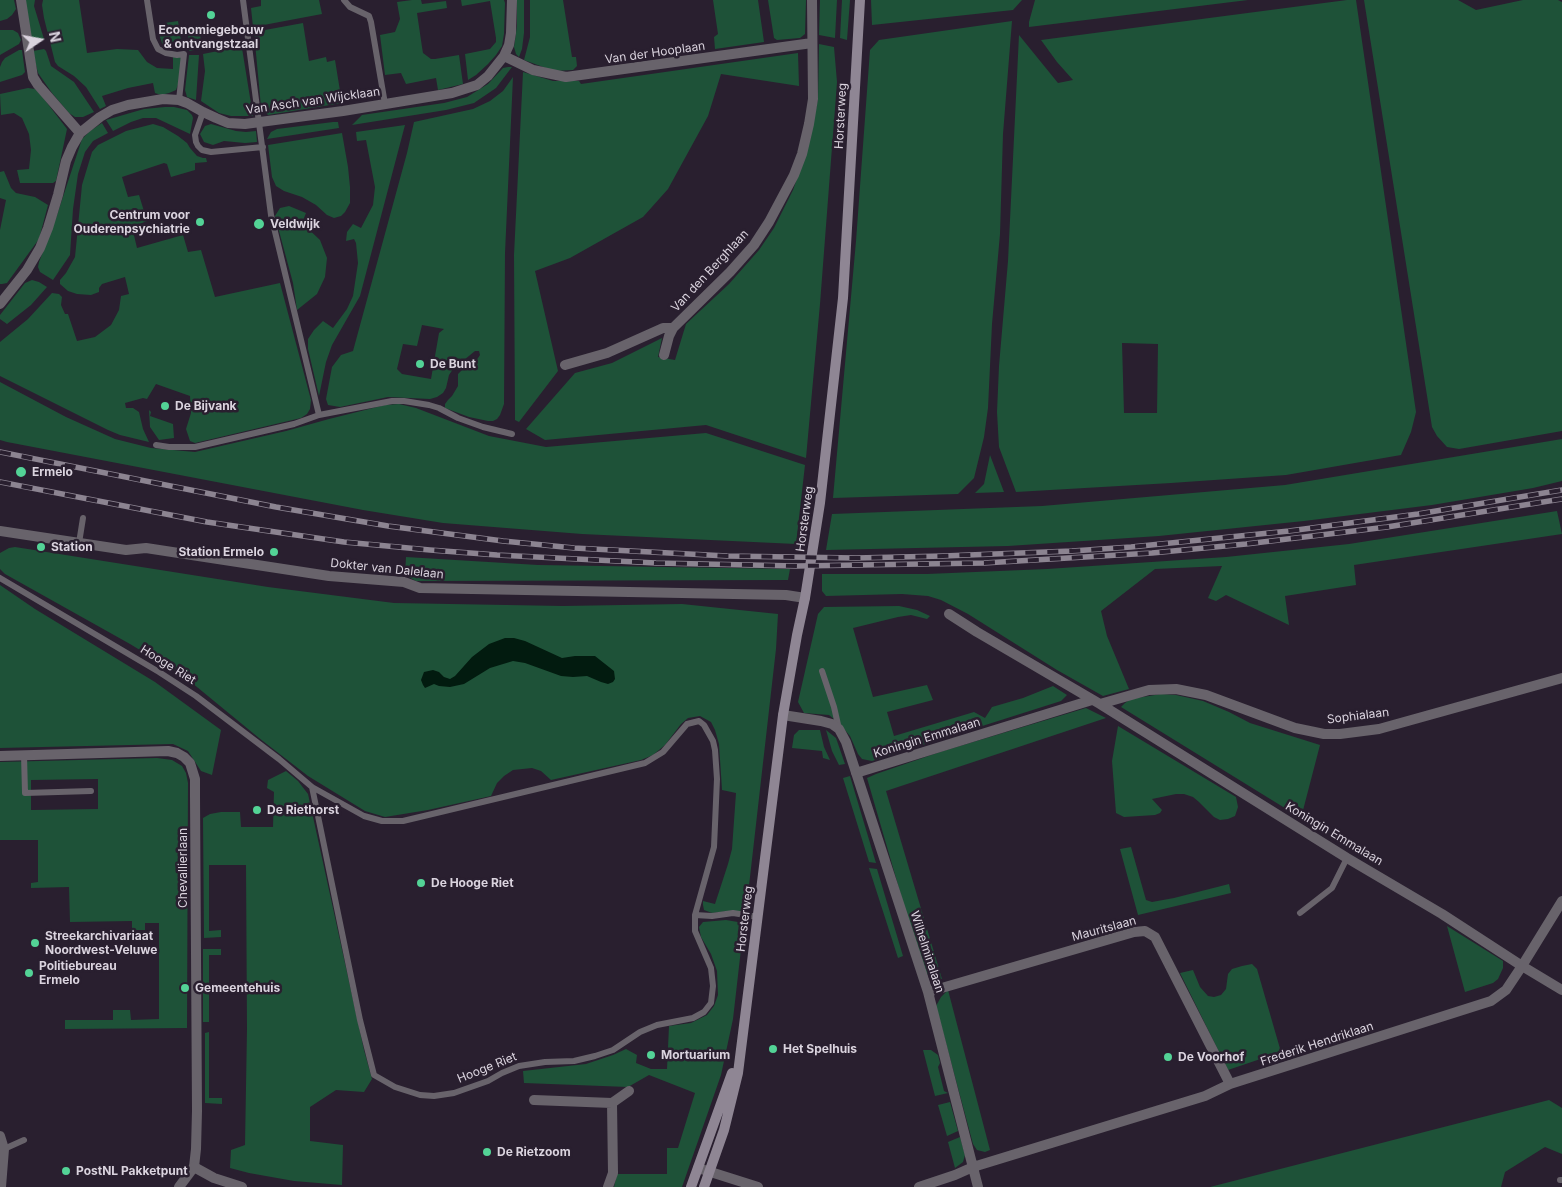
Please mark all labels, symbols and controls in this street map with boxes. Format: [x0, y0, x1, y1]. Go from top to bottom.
marker: Economiegebouw & ontvangstzaal [205, 9, 217, 21]
north arrow [15, 15, 65, 65]
place label: Economiegebouw & ontvangstzaal [158, 23, 264, 51]
text: N [46, 30, 65, 44]
street label: Van der Hooplaan [604, 39, 706, 67]
street label: Horsterweg [832, 82, 850, 150]
street label: Van Asch van Wijcklaan [245, 84, 381, 118]
place label: Centrum voor Ouderenpsychiatrie [74, 208, 190, 236]
marker: Centrum voor Ouderenpsychiatrie [194, 216, 206, 228]
marker: Veldwijk [252, 217, 266, 231]
place label: Veldwijk [270, 217, 320, 231]
street label: Van den Berghlaan [668, 227, 752, 315]
place label: De Bunt [430, 357, 476, 371]
marker: De Bunt [414, 358, 426, 370]
place label: De Bijvank [175, 399, 237, 413]
marker: De Bijvank [159, 400, 171, 412]
marker: Ermelo [14, 465, 28, 479]
place label: Ermelo [32, 465, 73, 479]
street label: Horsterweg [793, 485, 817, 553]
place label: Station [51, 540, 93, 554]
marker: Station [35, 541, 47, 553]
place label: Station Ermelo [178, 545, 264, 559]
marker: Station Ermelo [268, 546, 280, 558]
street label: Dokter van Dalelaan [330, 556, 444, 582]
street label: Hooge Riet [138, 642, 198, 688]
street label: Sophialaan [1326, 705, 1390, 727]
street label: Koningin Emmalaan [872, 715, 982, 761]
street label: Koningin Emmalaan [1283, 799, 1385, 869]
place label: De Riethorst [267, 803, 339, 817]
marker: De Riethorst [251, 804, 263, 816]
street label: Chevallierlaan [176, 828, 190, 908]
place label: De Hooge Riet [431, 876, 514, 890]
marker: De Hooge Riet [415, 877, 427, 889]
street label: Horsterweg [734, 885, 756, 953]
street label: Wilhelminalaan [907, 909, 947, 995]
street label: Mauritslaan [1070, 914, 1138, 944]
place label: Streekarchivariaat Noordwest-Veluwe [45, 929, 157, 957]
marker: Streekarchivariaat Noordwest-Veluwe [29, 937, 41, 949]
place label: Politiebureau Ermelo [39, 959, 117, 987]
marker: Politiebureau Ermelo [23, 967, 35, 979]
place label: Gemeentehuis [195, 981, 280, 995]
marker: Gemeentehuis [179, 982, 191, 994]
street label: Frederik Hendriklaan [1259, 1019, 1375, 1069]
place label: Het Spelhuis [783, 1042, 857, 1056]
marker: Het Spelhuis [767, 1043, 779, 1055]
place label: Mortuarium [661, 1048, 730, 1062]
marker: Mortuarium [645, 1049, 657, 1061]
street label: Hooge Riet [455, 1050, 519, 1086]
place label: De Voorhof [1178, 1050, 1244, 1064]
marker: De Voorhof [1162, 1051, 1174, 1063]
place label: De Rietzoom [497, 1145, 571, 1159]
marker: De Rietzoom [481, 1146, 493, 1158]
place label: PostNL Pakketpunt [76, 1164, 188, 1178]
marker: PostNL Pakketpunt [60, 1165, 72, 1177]

